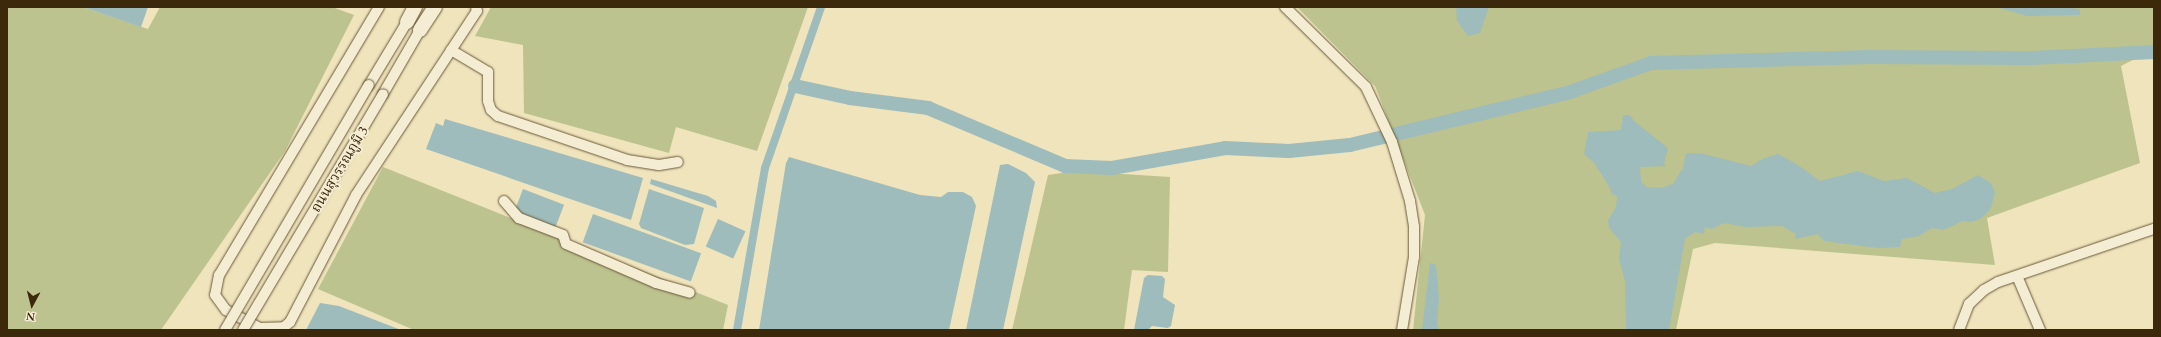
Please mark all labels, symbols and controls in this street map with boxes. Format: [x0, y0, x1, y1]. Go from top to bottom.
street label: ถนนสุวรรณภูมิ 3 [307, 123, 371, 215]
north arrow [12, 285, 52, 325]
text: N [25, 309, 36, 324]

